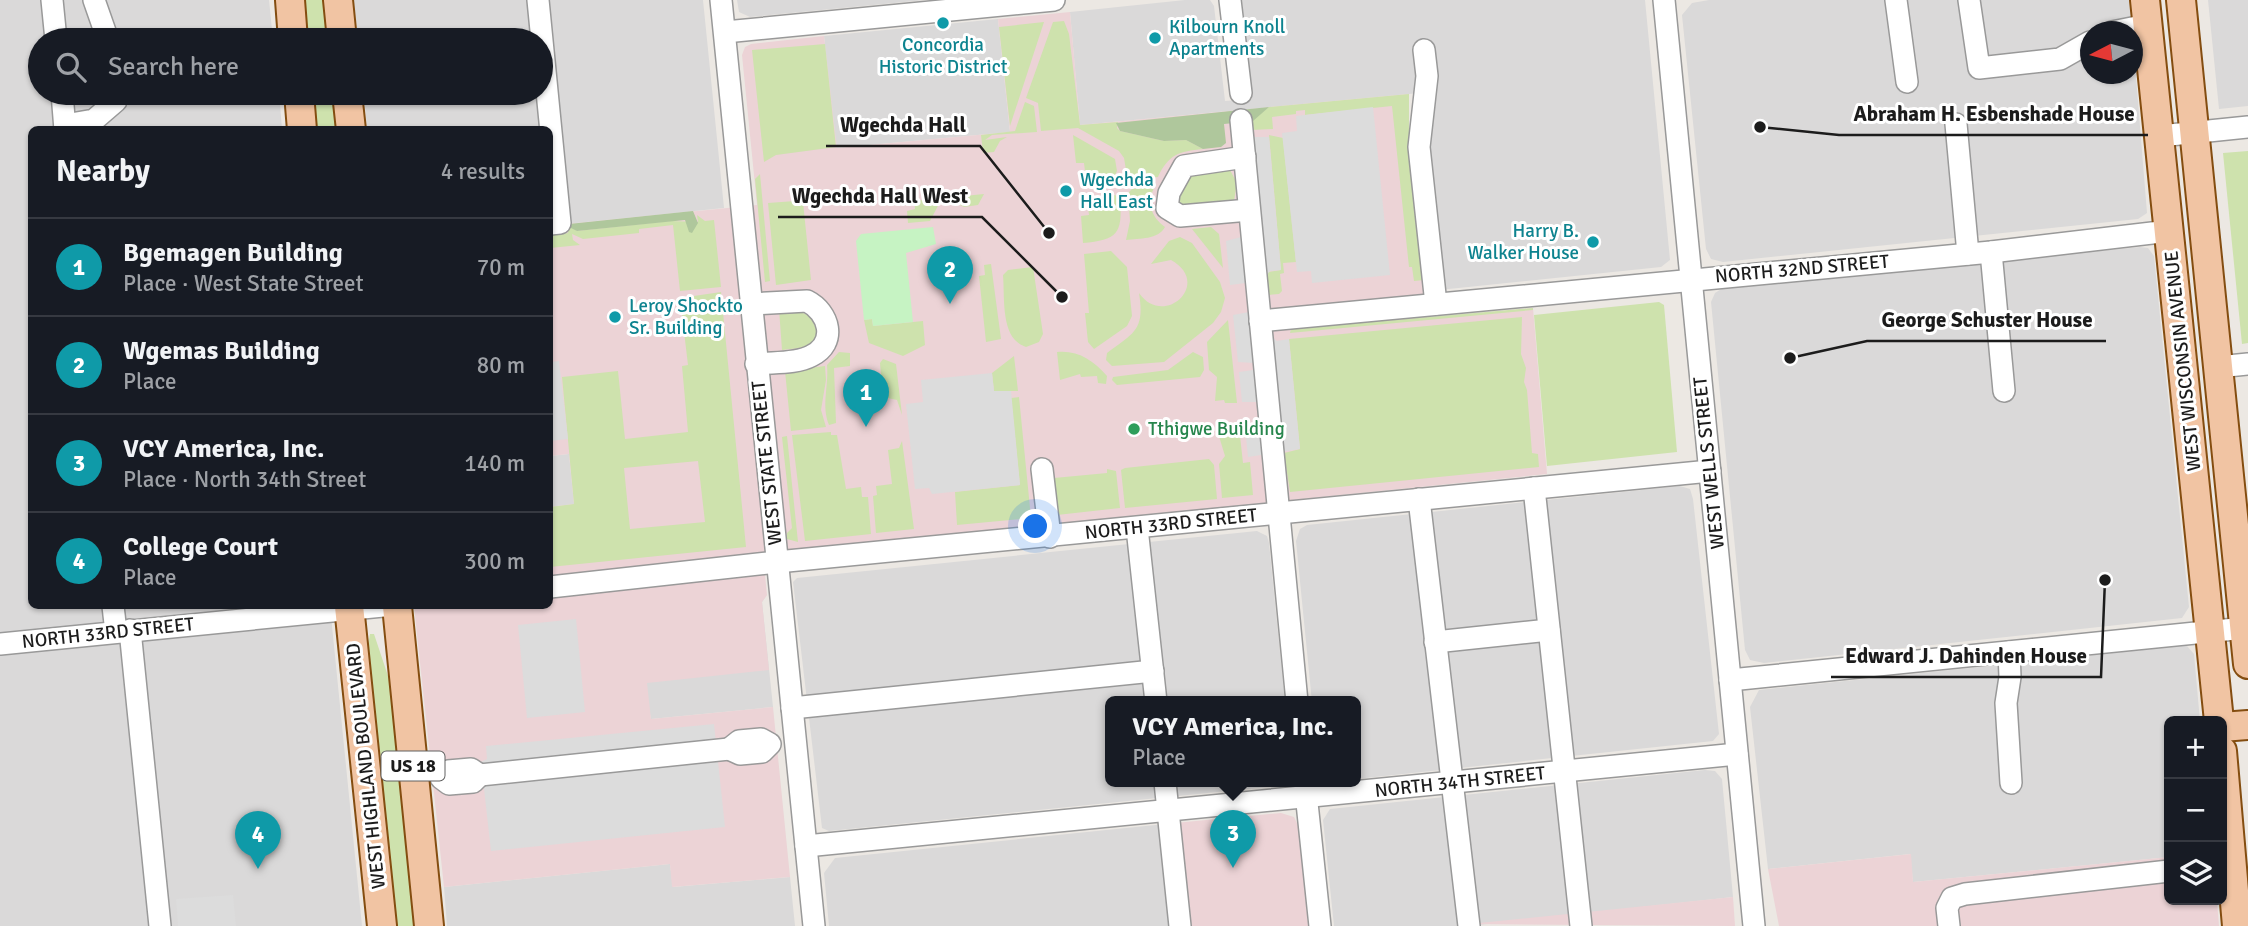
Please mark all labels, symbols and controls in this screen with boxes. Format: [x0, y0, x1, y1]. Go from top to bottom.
marker: Concordia Historic District [935, 15, 951, 31]
place label: Kilbourn Knoll Apartments [1169, 15, 1285, 61]
north arrow [2080, 21, 2143, 84]
search box [28, 28, 553, 105]
marker: Kilbourn Knoll Apartments [1147, 30, 1163, 46]
place label: Concordia Historic District [879, 33, 1008, 79]
icon: search [52, 48, 90, 86]
text: Search here [108, 51, 239, 83]
callout: Abraham H. Esbenshade House [1839, 93, 2148, 135]
text: Abraham H. Esbenshade House [1853, 101, 2135, 127]
callout: Wgechda Hall [826, 104, 980, 146]
text: Wgechda Hall [840, 112, 966, 138]
text: Nearby [56, 153, 150, 190]
text: 4 results [441, 157, 525, 186]
place label: Wgechda Hall East [1080, 168, 1154, 214]
callout: Wgechda Hall West [778, 175, 982, 217]
text: Wgechda Hall West [792, 183, 968, 209]
marker: Wgechda Hall East [1058, 183, 1074, 199]
place label: Harry B. Walker House [1468, 219, 1579, 265]
marker: Harry B. Walker House [1585, 234, 1601, 250]
text: Bgemagen Building [123, 237, 343, 269]
pin: 2 [927, 246, 973, 304]
street label: NORTH 32ND STREET [1714, 249, 1891, 289]
street label: WEST WISCONSIN AVENUE [2159, 250, 2207, 472]
text: 1 [73, 253, 85, 282]
text: 70 m [477, 253, 525, 282]
text: Place · West State Street [123, 269, 364, 298]
place label: Leroy Shockto Sr. Building [629, 294, 743, 340]
callout: George Schuster House [1867, 299, 2106, 341]
text: George Schuster House [1881, 307, 2093, 333]
marker: Leroy Shockto Sr. Building [607, 309, 623, 325]
text: Wgemas Building [123, 335, 320, 367]
text: 2 [73, 351, 85, 380]
text: 80 m [477, 351, 525, 380]
text: Place [123, 367, 177, 396]
pin: 1 [843, 369, 889, 427]
street label: WEST WELLS STREET [1688, 375, 1730, 550]
street label: WEST STATE STREET [746, 379, 788, 546]
place label: Tthigwe Building [1148, 417, 1285, 441]
marker: Tthigwe Building [1126, 421, 1142, 437]
text: VCY America, Inc. [123, 433, 325, 465]
text: 3 [73, 449, 85, 478]
text: 140 m [464, 449, 525, 478]
text: Place · North 34th Street [123, 465, 366, 494]
street label: NORTH 33RD STREET [1084, 503, 1259, 545]
your location [1018, 509, 1052, 543]
text: College Court [123, 531, 278, 563]
text: 4 [73, 547, 85, 576]
text: 300 m [464, 547, 525, 576]
text: Place [123, 563, 177, 592]
street label: NORTH 33RD STREET [21, 612, 196, 654]
callout: Edward J. Dahinden House [1831, 635, 2101, 677]
street label: WEST HIGHLAND BOULEVARD [341, 642, 391, 890]
text: Edward J. Dahinden House [1845, 643, 2087, 669]
popup [1105, 696, 1361, 787]
text: VCY America, Inc. [1132, 711, 1334, 743]
map controls [2164, 716, 2227, 905]
button: + [2164, 716, 2227, 779]
text: Place [1132, 743, 1186, 772]
road number: US 18 [382, 752, 444, 780]
street label: NORTH 34TH STREET [1373, 761, 1547, 803]
button: − [2164, 779, 2227, 842]
pin: 3 [1210, 810, 1256, 868]
pin: 4 [235, 811, 281, 869]
button: layers [2164, 842, 2227, 905]

